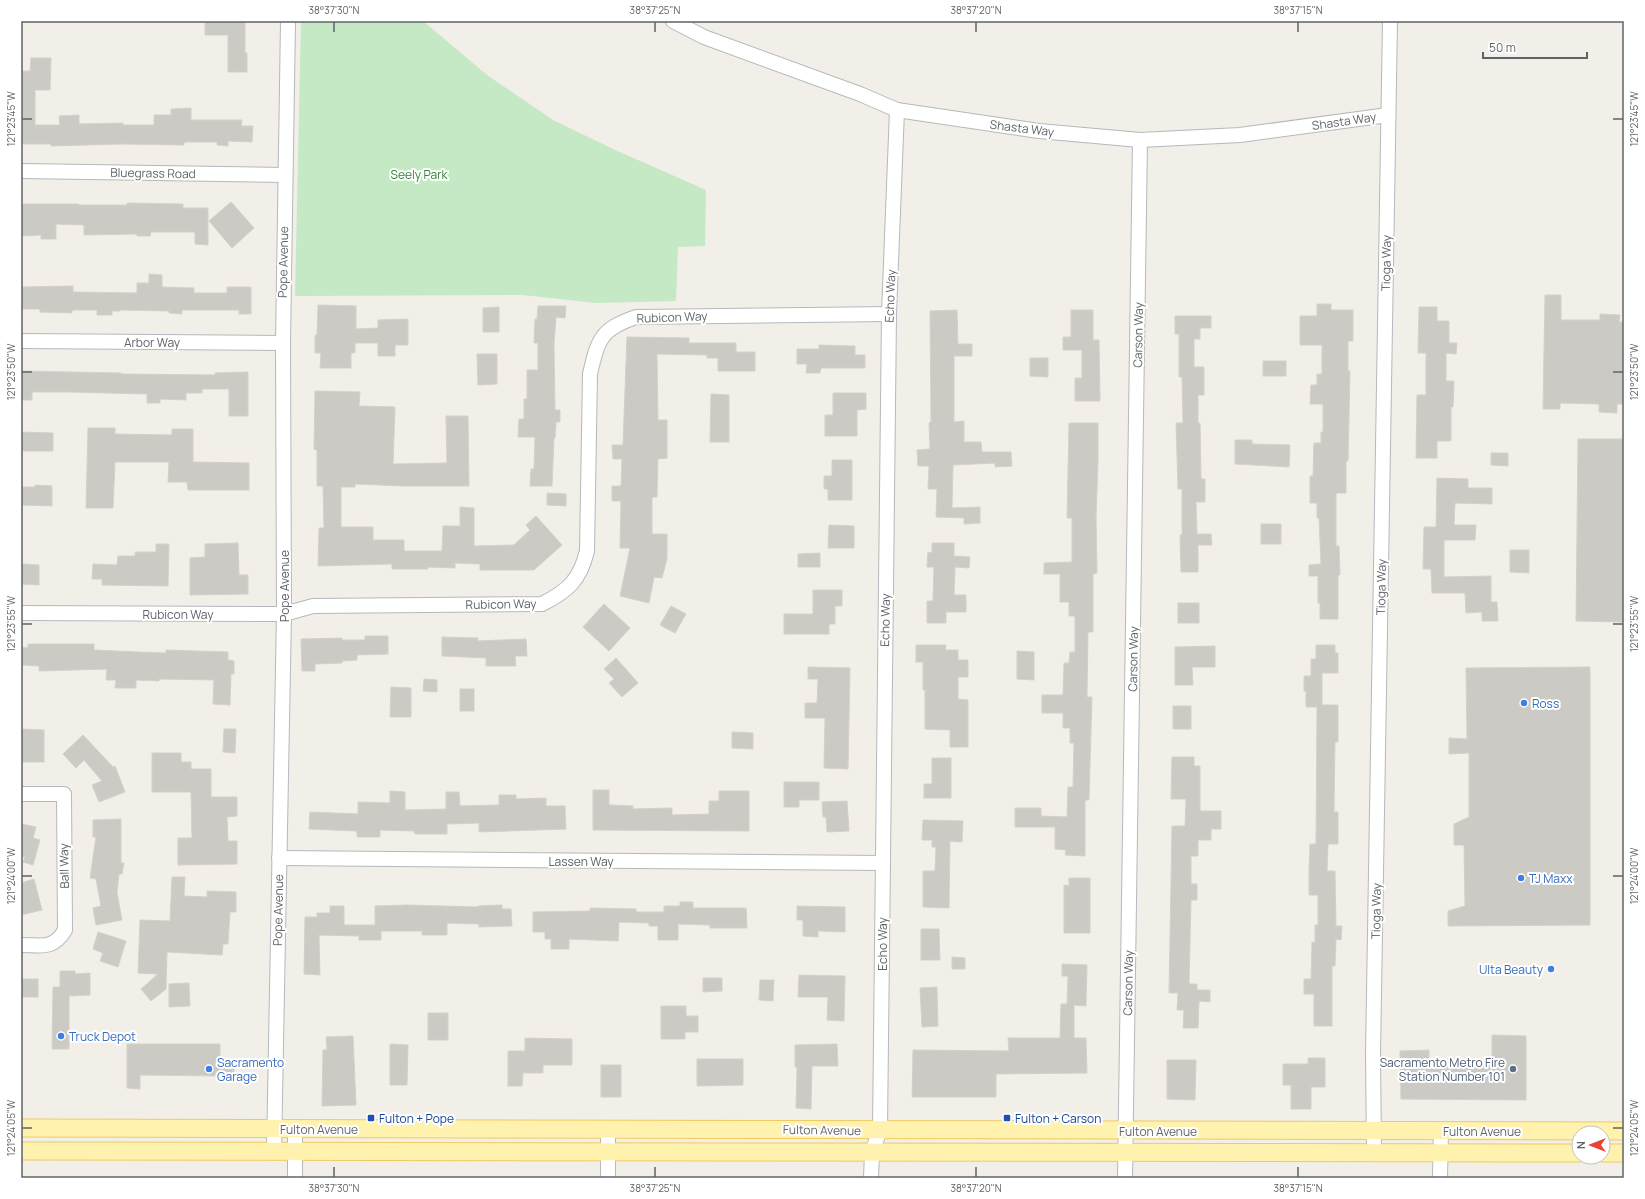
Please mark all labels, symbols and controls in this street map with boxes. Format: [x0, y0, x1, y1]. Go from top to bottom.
text: 38°37'30"N [309, 3, 360, 17]
text: 38°37'25"N [630, 3, 681, 17]
text: 38°37'20"N [950, 3, 1002, 17]
text: 38°37'15"N [1274, 3, 1323, 17]
scale bar [1483, 34, 1587, 60]
text: 50 m [1489, 39, 1516, 56]
text: 121°23'45"W [4, 91, 18, 147]
text: 121°23'45"W [1627, 91, 1641, 147]
street label: Shasta Way [1311, 108, 1378, 134]
street label: Shasta Way [989, 116, 1056, 140]
street label: Bluegrass Road [110, 164, 196, 182]
park label: Seely Park [391, 166, 448, 183]
street label: Pope Avenue [274, 226, 292, 298]
street label: Tioga Way [1377, 234, 1395, 291]
street label: Echo Way [881, 268, 899, 323]
street label: Carson Way [1129, 301, 1147, 368]
street label: Rubicon Way [636, 307, 708, 327]
street label: Arbor Way [124, 334, 181, 351]
text: 121°23'50"W [4, 343, 18, 400]
text: 121°23'50"W [1627, 343, 1641, 400]
street label: Pope Avenue [276, 550, 293, 622]
street label: Tioga Way [1372, 558, 1390, 615]
street label: Echo Way [876, 592, 894, 647]
text: 121°23'55"W [4, 595, 18, 652]
street label: Rubicon Way [465, 595, 537, 613]
text: 121°23'55"W [1627, 595, 1641, 652]
street label: Rubicon Way [142, 606, 214, 623]
street label: Carson Way [1124, 625, 1142, 692]
place label: Ross [1532, 695, 1559, 712]
marker: Ross [1519, 698, 1529, 708]
street label: Ball Way [55, 843, 73, 889]
text: 121°24'00"W [4, 847, 18, 904]
text: 121°24'00"W [1627, 847, 1641, 904]
street label: Lassen Way [548, 853, 614, 870]
place label: TJ Maxx [1529, 870, 1573, 887]
marker: TJ Maxx [1516, 873, 1526, 883]
street label: Pope Avenue [269, 874, 287, 946]
street label: Tioga Way [1367, 882, 1385, 939]
street label: Echo Way [874, 917, 891, 971]
street label: Carson Way [1119, 949, 1137, 1016]
place label: Ulta Beauty [1479, 961, 1544, 978]
marker: Ulta Beauty [1546, 964, 1556, 974]
place label: Truck Depot [69, 1028, 136, 1045]
marker: Truck Depot [56, 1031, 66, 1041]
place label: Sacramento Garage [217, 1054, 284, 1085]
place label: Sacramento Metro Fire Station Number 101 [1380, 1054, 1505, 1085]
marker: Sacramento Garage [204, 1064, 214, 1074]
marker: Sacramento Metro Fire Station Number 101 [1508, 1064, 1518, 1074]
text: 121°24'05"W [4, 1099, 18, 1156]
text: 121°24'05"W [1627, 1099, 1641, 1156]
place label: Fulton + Pope [379, 1110, 454, 1127]
place label: Fulton + Carson [1015, 1110, 1101, 1127]
marker: Fulton + Pope [366, 1113, 376, 1123]
marker: Fulton + Carson [1002, 1113, 1012, 1123]
street label: Fulton Avenue [280, 1121, 358, 1138]
street label: Fulton Avenue [783, 1121, 861, 1139]
street label: Fulton Avenue [1119, 1123, 1197, 1140]
street label: Fulton Avenue [1443, 1123, 1521, 1140]
north arrow [1571, 1125, 1611, 1165]
text: N [1573, 1141, 1588, 1149]
text: 38°37'30"N [309, 1181, 360, 1195]
text: 38°37'25"N [630, 1181, 681, 1195]
text: 38°37'20"N [950, 1181, 1002, 1195]
text: 38°37'15"N [1274, 1181, 1323, 1195]

